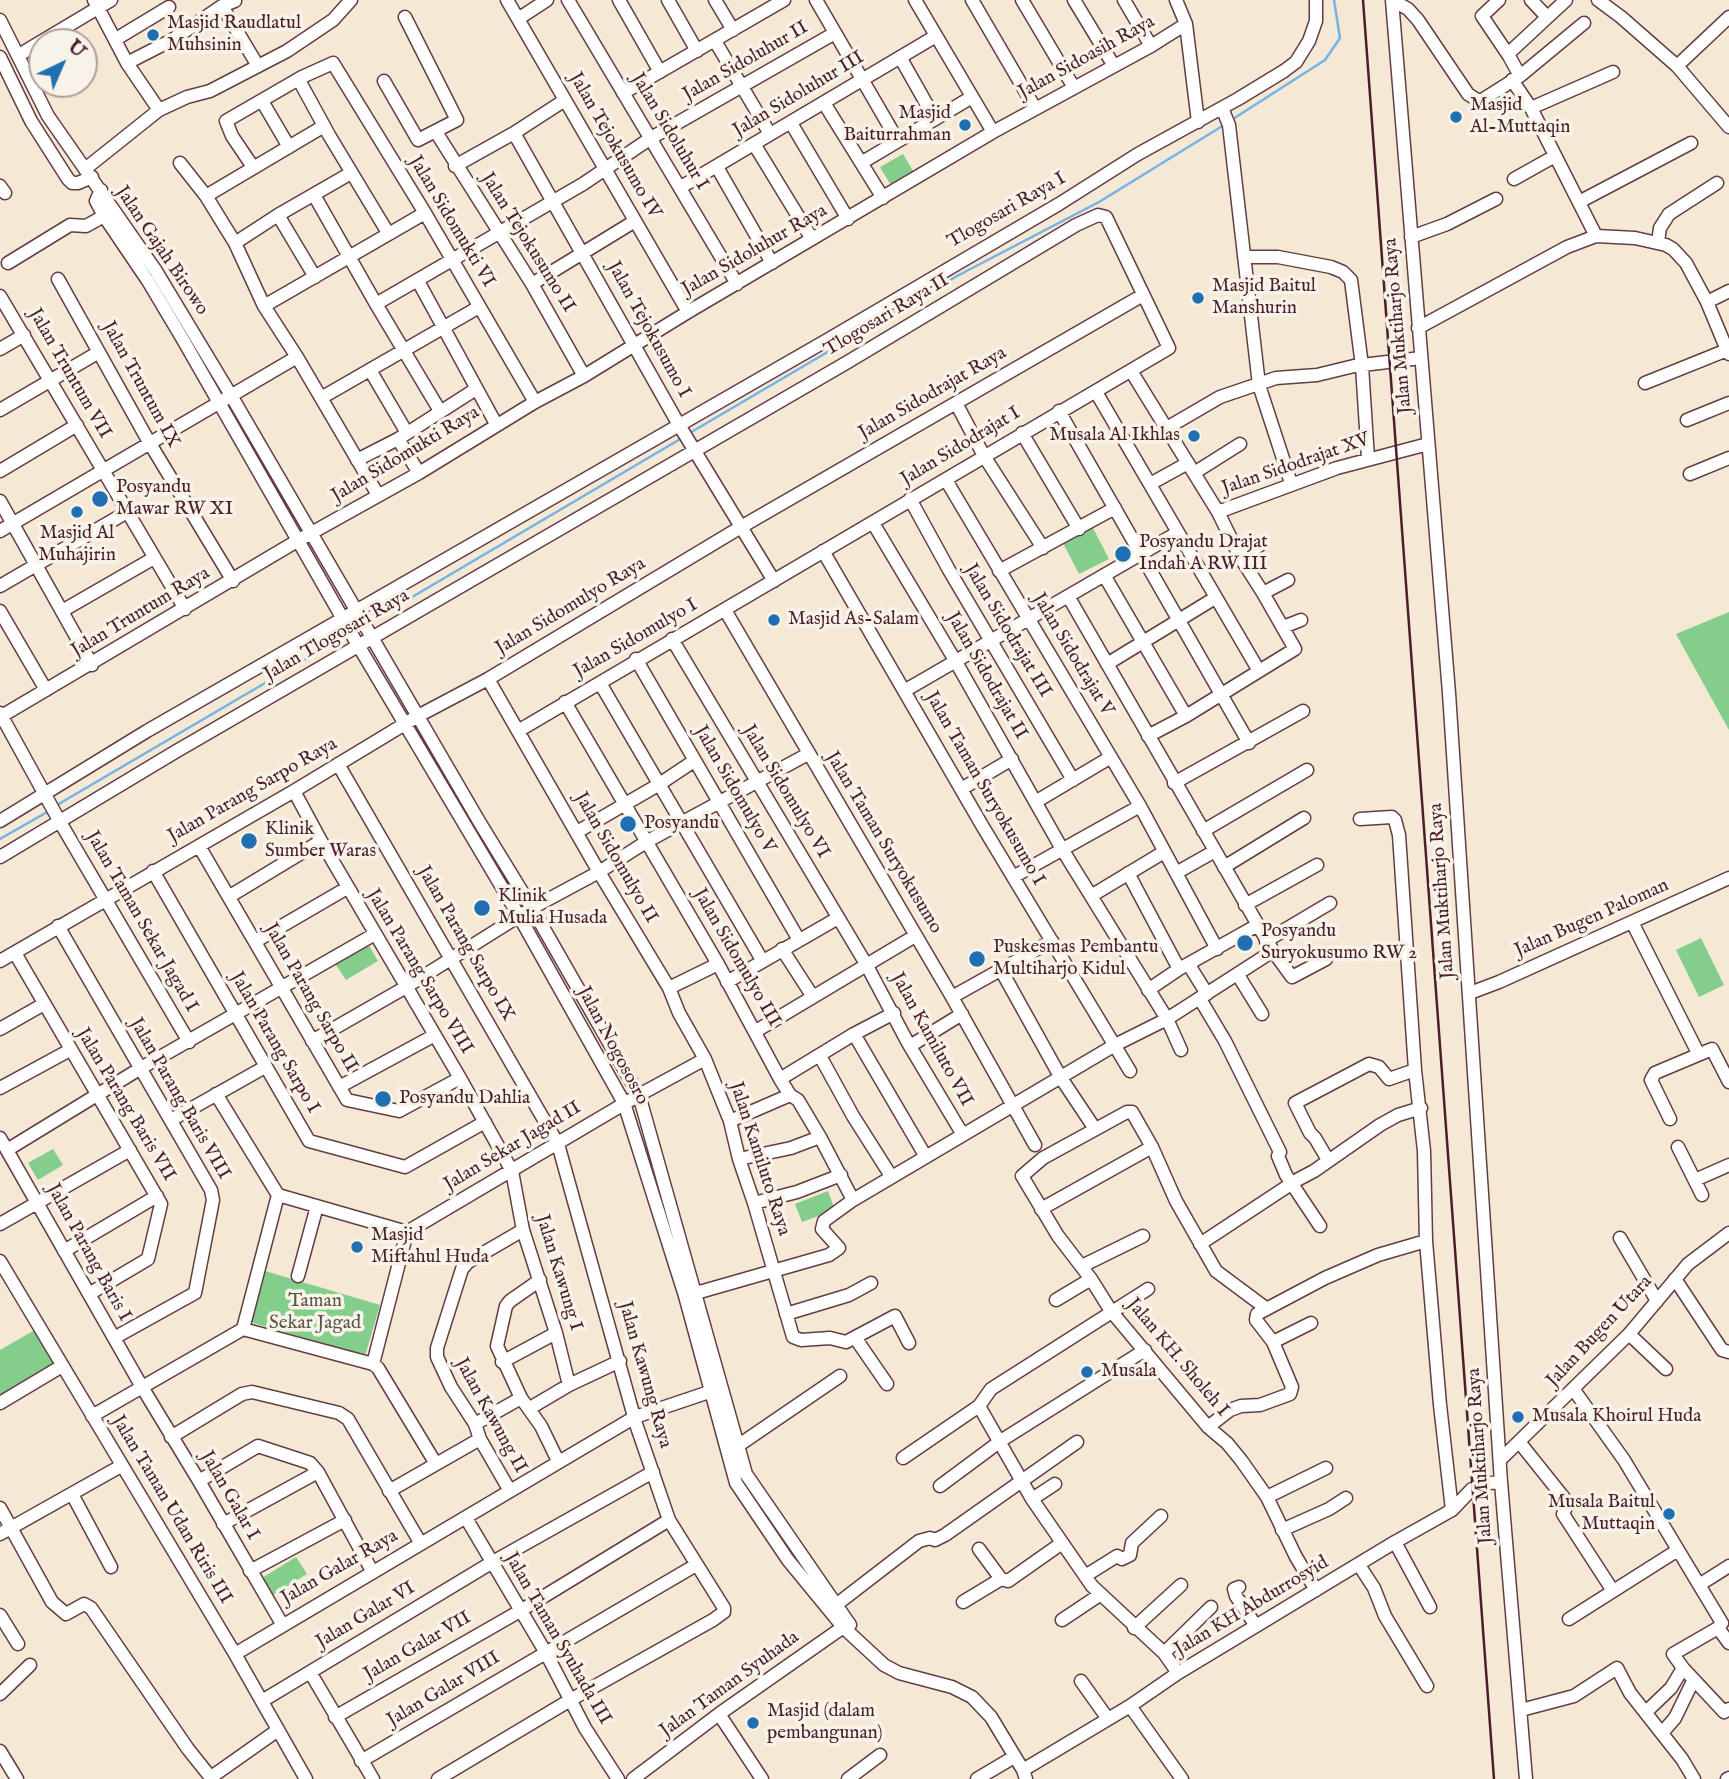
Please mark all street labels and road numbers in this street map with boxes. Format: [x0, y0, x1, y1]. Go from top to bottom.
street label: Jalan Sidoasih Raya [1015, 11, 1159, 105]
street label: Jalan Sidoluhur II [679, 17, 813, 107]
street label: Jalan Sidoluhur III [729, 47, 869, 143]
street label: Jalan Tejokusumo IV [563, 69, 665, 223]
street label: Jalan Sidoluhur I [625, 69, 713, 195]
street label: Jalan Sidomukti VI [403, 152, 499, 292]
street label: Tlogosari Raya I [944, 168, 1070, 254]
street label: Jalan Tejokusumo II [475, 169, 579, 317]
street label: Jalan Gajah Birowo [109, 182, 213, 320]
street label: Jalan Sidoluhur Raya [678, 200, 832, 302]
street label: Jalan Muktiharjo Raya [1380, 237, 1418, 415]
street label: Jalan Tejokusumo I [601, 258, 695, 402]
street label: Tlogosari Raya II [821, 270, 953, 362]
street label: Jalan Truntum VII [23, 305, 115, 443]
street label: Jalan Truntum IX [96, 318, 184, 452]
street label: Jalan Sidodrajat Raya [855, 342, 1011, 446]
street label: Jalan Sidomukti Raya [328, 402, 484, 508]
street label: Jalan Sidodrajat I [897, 402, 1025, 492]
street label: Jalan Sidodrajat XV [1219, 429, 1373, 501]
street label: Jalan Sidomulyo Raya [492, 553, 650, 661]
street label: Jalan Sidodrajat III [958, 560, 1056, 702]
street label: Jalan Truntum Raya [68, 563, 214, 663]
street label: Jalan Tlogosari Raya [260, 585, 414, 687]
street label: Jalan Sidodrajat V [1026, 589, 1118, 721]
street label: Jalan Sidomulyo I [570, 594, 702, 684]
street label: Jalan Sidodrajat II [940, 608, 1032, 744]
street label: Jalan Taman Suryokusumo I [919, 688, 1049, 890]
street label: Jalan Sidomulyo VI [736, 721, 834, 863]
street label: Jalan Sidomulyo V [688, 722, 780, 858]
street label: Jalan Parang Sarpo Raya [164, 733, 342, 849]
street label: Jalan Taman Suryokusumo [820, 748, 946, 938]
street label: Jalan Sidomulyo II [568, 788, 662, 928]
street label: Jalan Muktiharjo Raya [1425, 802, 1461, 980]
street label: Jalan Taman Sekar Jagad I [80, 827, 202, 1017]
street label: Jalan Parang Sarpo IX [411, 862, 519, 1026]
street label: Jalan Bugen Paloman [1511, 875, 1673, 963]
street label: Jalan Parang Sarpo VIII [361, 885, 477, 1059]
street label: Jalan Sidomulyo III [687, 885, 785, 1031]
street label: Jalan Parang Sarpo II [258, 920, 362, 1076]
street label: Jalan Parang Sarpo I [224, 968, 324, 1118]
street label: Jalan Kamiluto VII [885, 969, 977, 1111]
street label: Jalan Nogososro [571, 983, 653, 1109]
street label: Jalan Parang Baris VIII [123, 1014, 235, 1184]
street label: Jalan Parang Baris VII [70, 1024, 180, 1186]
street label: Jalan Kamiluto Raya [723, 1079, 795, 1239]
street label: Jalan Sekar Jagad II [440, 1097, 586, 1197]
street label: Jalan Parang Baris I [41, 1180, 135, 1326]
street label: Jalan Kawung I [530, 1212, 586, 1334]
street label: Jalan Bugen Utara [1542, 1271, 1658, 1393]
street label: Jalan KH. Sholeh I [1121, 1294, 1233, 1422]
street label: Jalan Kawung Raya [612, 1299, 676, 1451]
street label: Jalan Kawung II [449, 1354, 531, 1478]
street label: Jalan Muktiharjo Raya [1463, 1367, 1499, 1545]
street label: Jalan Taman Udan Riris III [106, 1412, 236, 1608]
street label: Jalan Galar I [194, 1447, 264, 1545]
street label: Jalan Galar Raya [278, 1525, 402, 1611]
street label: Jalan Taman Syuhada III [498, 1549, 616, 1729]
street label: Jalan KH Abdurrosyid [1171, 1552, 1333, 1662]
street label: Jalan Galar VI [312, 1577, 420, 1655]
street label: Jalan Galar VII [360, 1607, 476, 1687]
street label: Jalan Taman Syuhada [656, 1627, 804, 1743]
street label: Jalan Galar VIII [383, 1647, 505, 1733]

